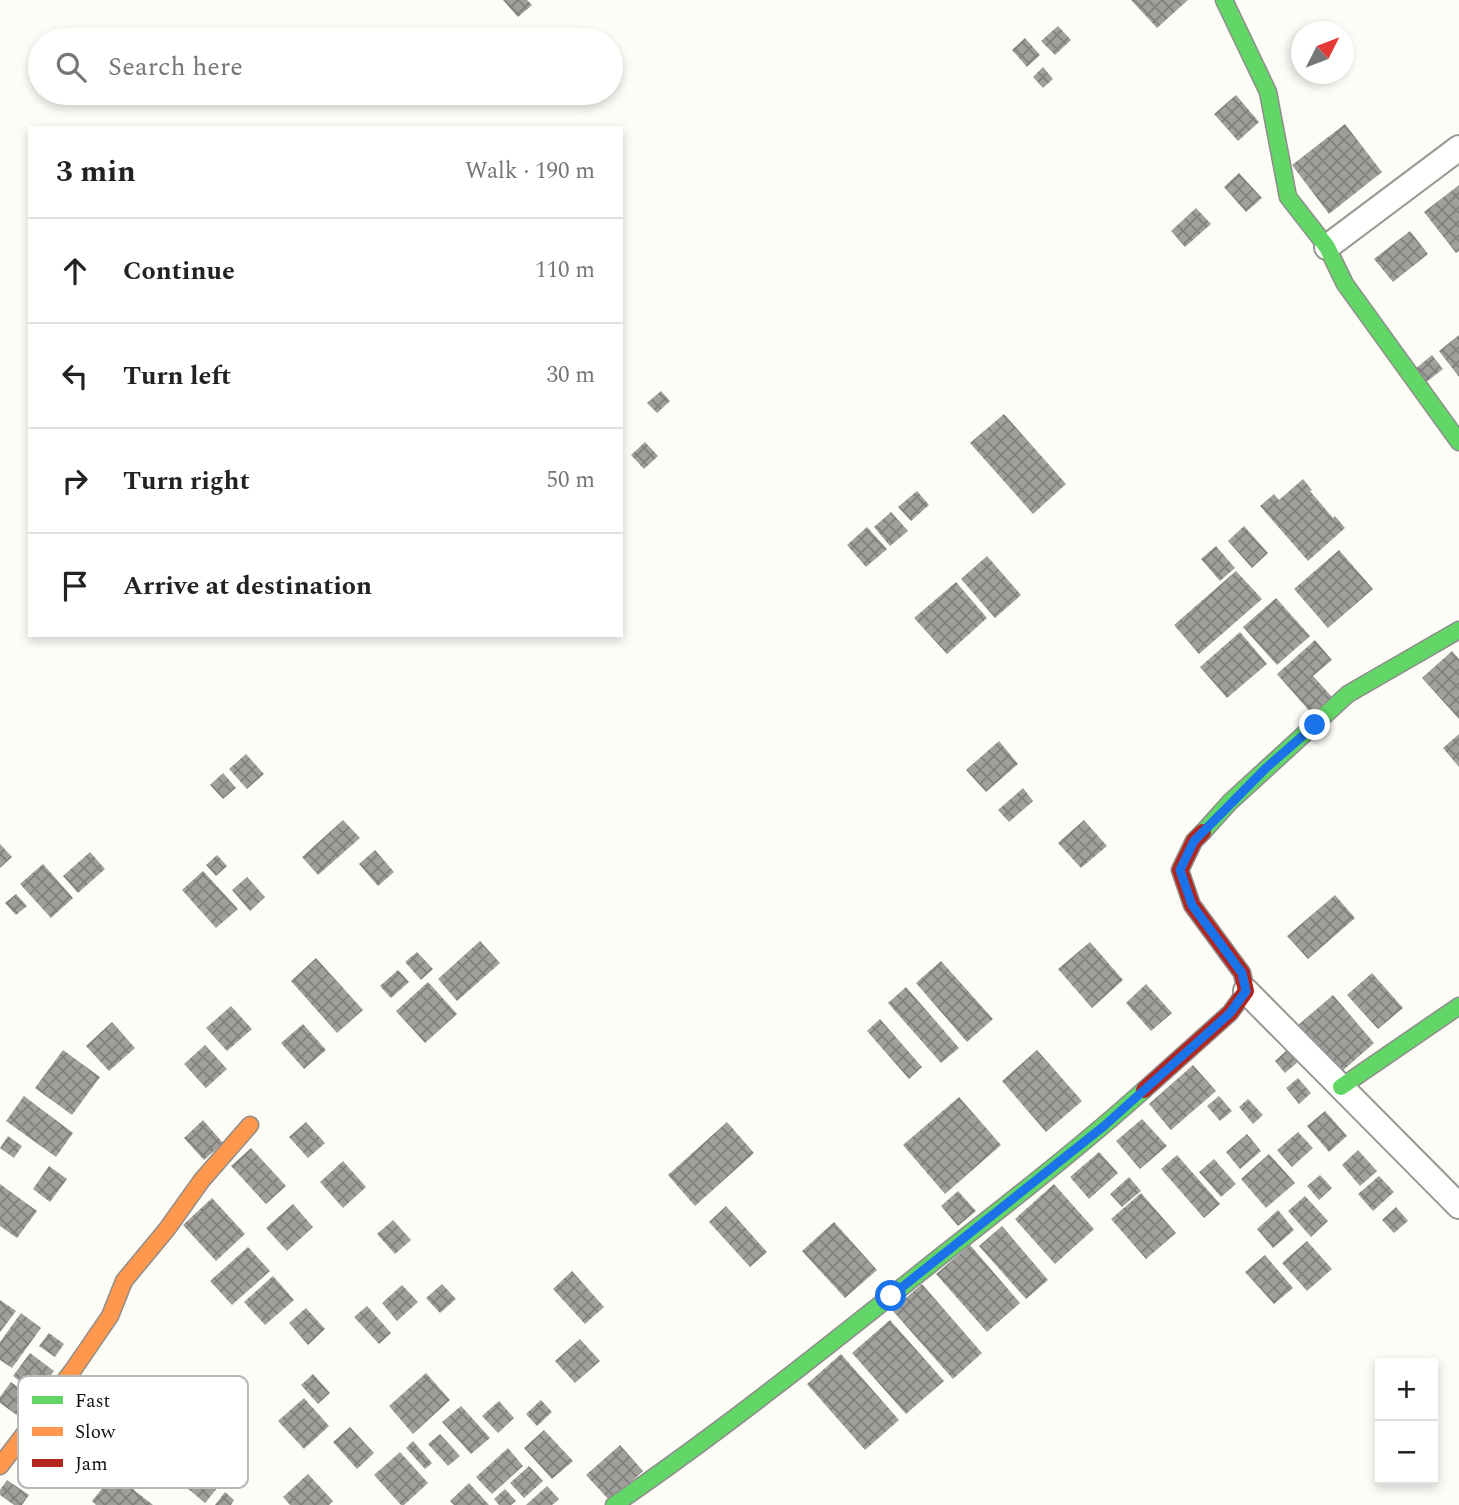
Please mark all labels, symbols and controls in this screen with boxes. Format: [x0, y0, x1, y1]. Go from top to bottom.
north arrow [1291, 21, 1354, 84]
search box [28, 28, 623, 105]
text: Search here [108, 47, 243, 87]
icon: search [52, 48, 90, 86]
text: 3 min [56, 149, 136, 195]
text: Walk · 190 m [465, 154, 595, 189]
text: Continue [123, 251, 235, 291]
icon: ahead [56, 252, 94, 290]
text: 110 m [535, 253, 595, 288]
text: Turn left [123, 356, 231, 396]
icon: left [56, 357, 94, 395]
text: 30 m [546, 358, 595, 393]
text: Turn right [123, 461, 250, 501]
icon: right [56, 462, 94, 500]
text: 50 m [546, 463, 595, 498]
text: Arrive at destination [123, 566, 372, 606]
icon: arrive [56, 567, 94, 605]
route end [1299, 709, 1330, 740]
route start [875, 1280, 906, 1311]
map controls [1375, 1358, 1438, 1484]
button: + [1375, 1358, 1438, 1421]
legend [18, 1376, 248, 1488]
text: Fast [75, 1387, 111, 1416]
text: Slow [75, 1418, 116, 1447]
button: − [1375, 1421, 1438, 1484]
text: Jam [75, 1450, 107, 1479]

